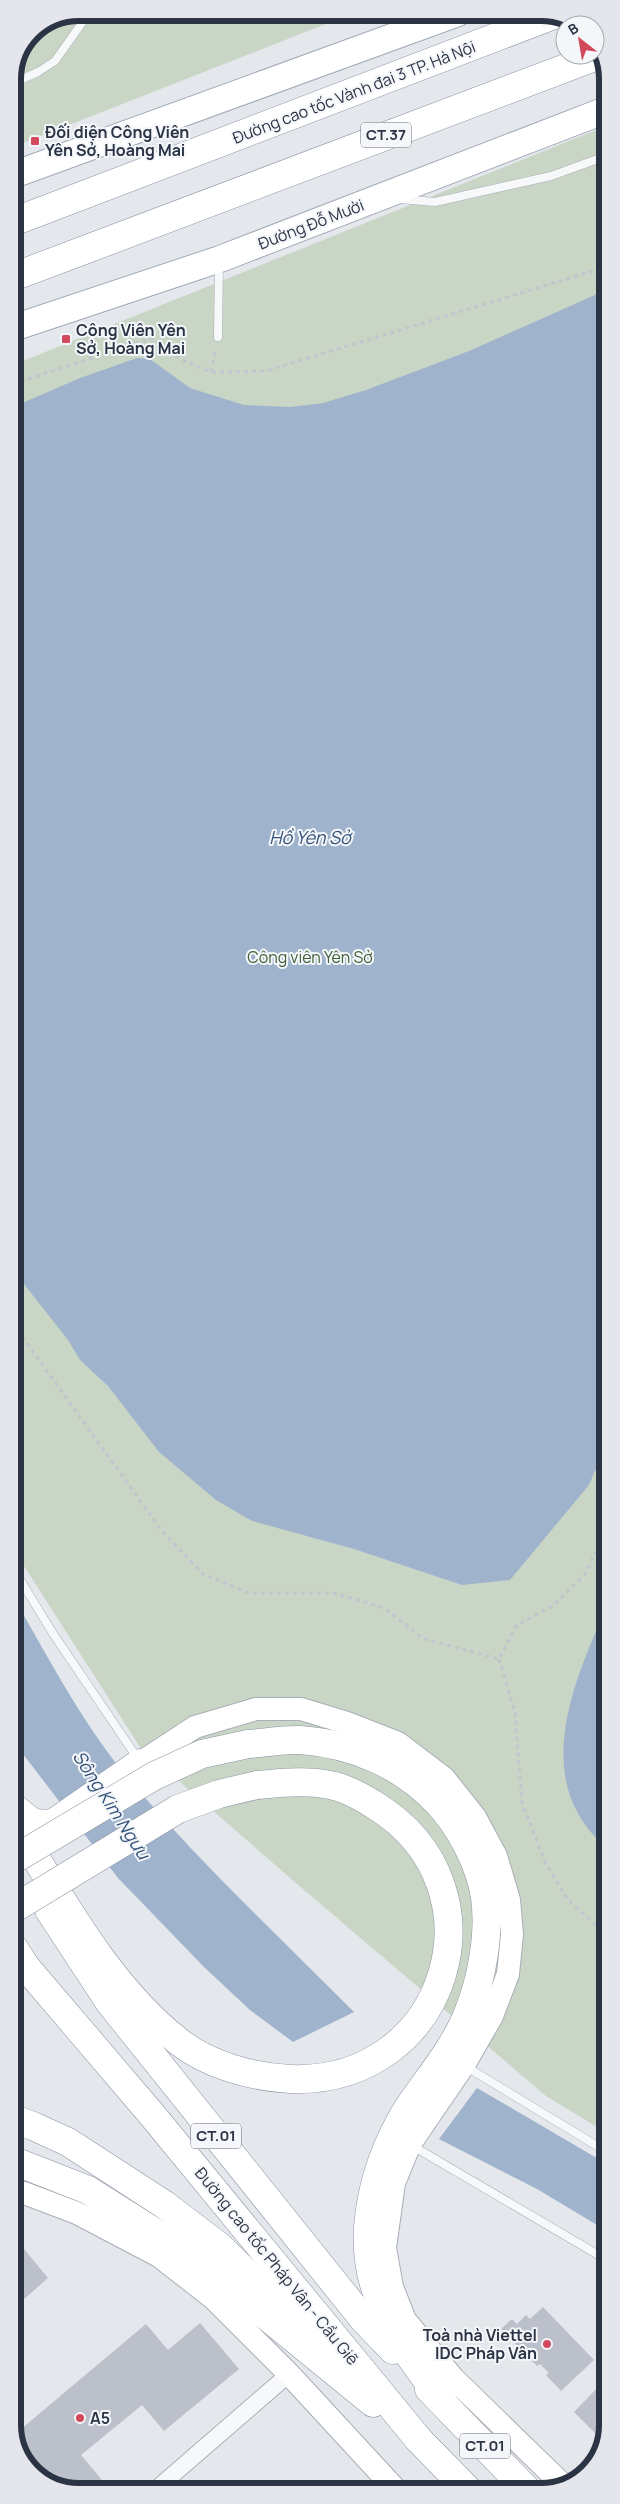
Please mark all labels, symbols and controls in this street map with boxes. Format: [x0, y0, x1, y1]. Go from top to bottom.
north arrow [555, 15, 605, 65]
text: B [564, 18, 582, 39]
street label: Đường cao tốc Vành đai 3 TP. Hà Nội [229, 35, 479, 149]
place label: Đối diện Công Viên Yên Sở, Hoàng Mai [45, 121, 189, 161]
road number: CT.37 [361, 122, 411, 148]
marker: Đối diện Công Viên Yên Sở, Hoàng Mai [29, 135, 41, 147]
street label: Đường Đỗ Mười [255, 194, 367, 254]
place label: Công Viên Yên Sở, Hoàng Mai [76, 319, 186, 359]
marker: Công Viên Yên Sở, Hoàng Mai [60, 333, 72, 345]
water label: Hồ Yên Sở [269, 825, 353, 849]
park label: Công viên Yên Sở [247, 946, 373, 968]
water label: Sông Kim Ngưu [68, 1746, 157, 1864]
road number: CT.01 [191, 2124, 241, 2148]
street label: Đường cao tốc Pháp Vân - Cầu Giẽ [190, 2162, 364, 2370]
place label: Toà nhà Viettel IDC Pháp Vân [423, 2324, 537, 2364]
marker: Toà nhà Viettel IDC Pháp Vân [541, 2338, 553, 2350]
place label: A5 [90, 2407, 110, 2429]
marker: A5 [74, 2412, 86, 2424]
road number: CT.01 [460, 2434, 510, 2458]

